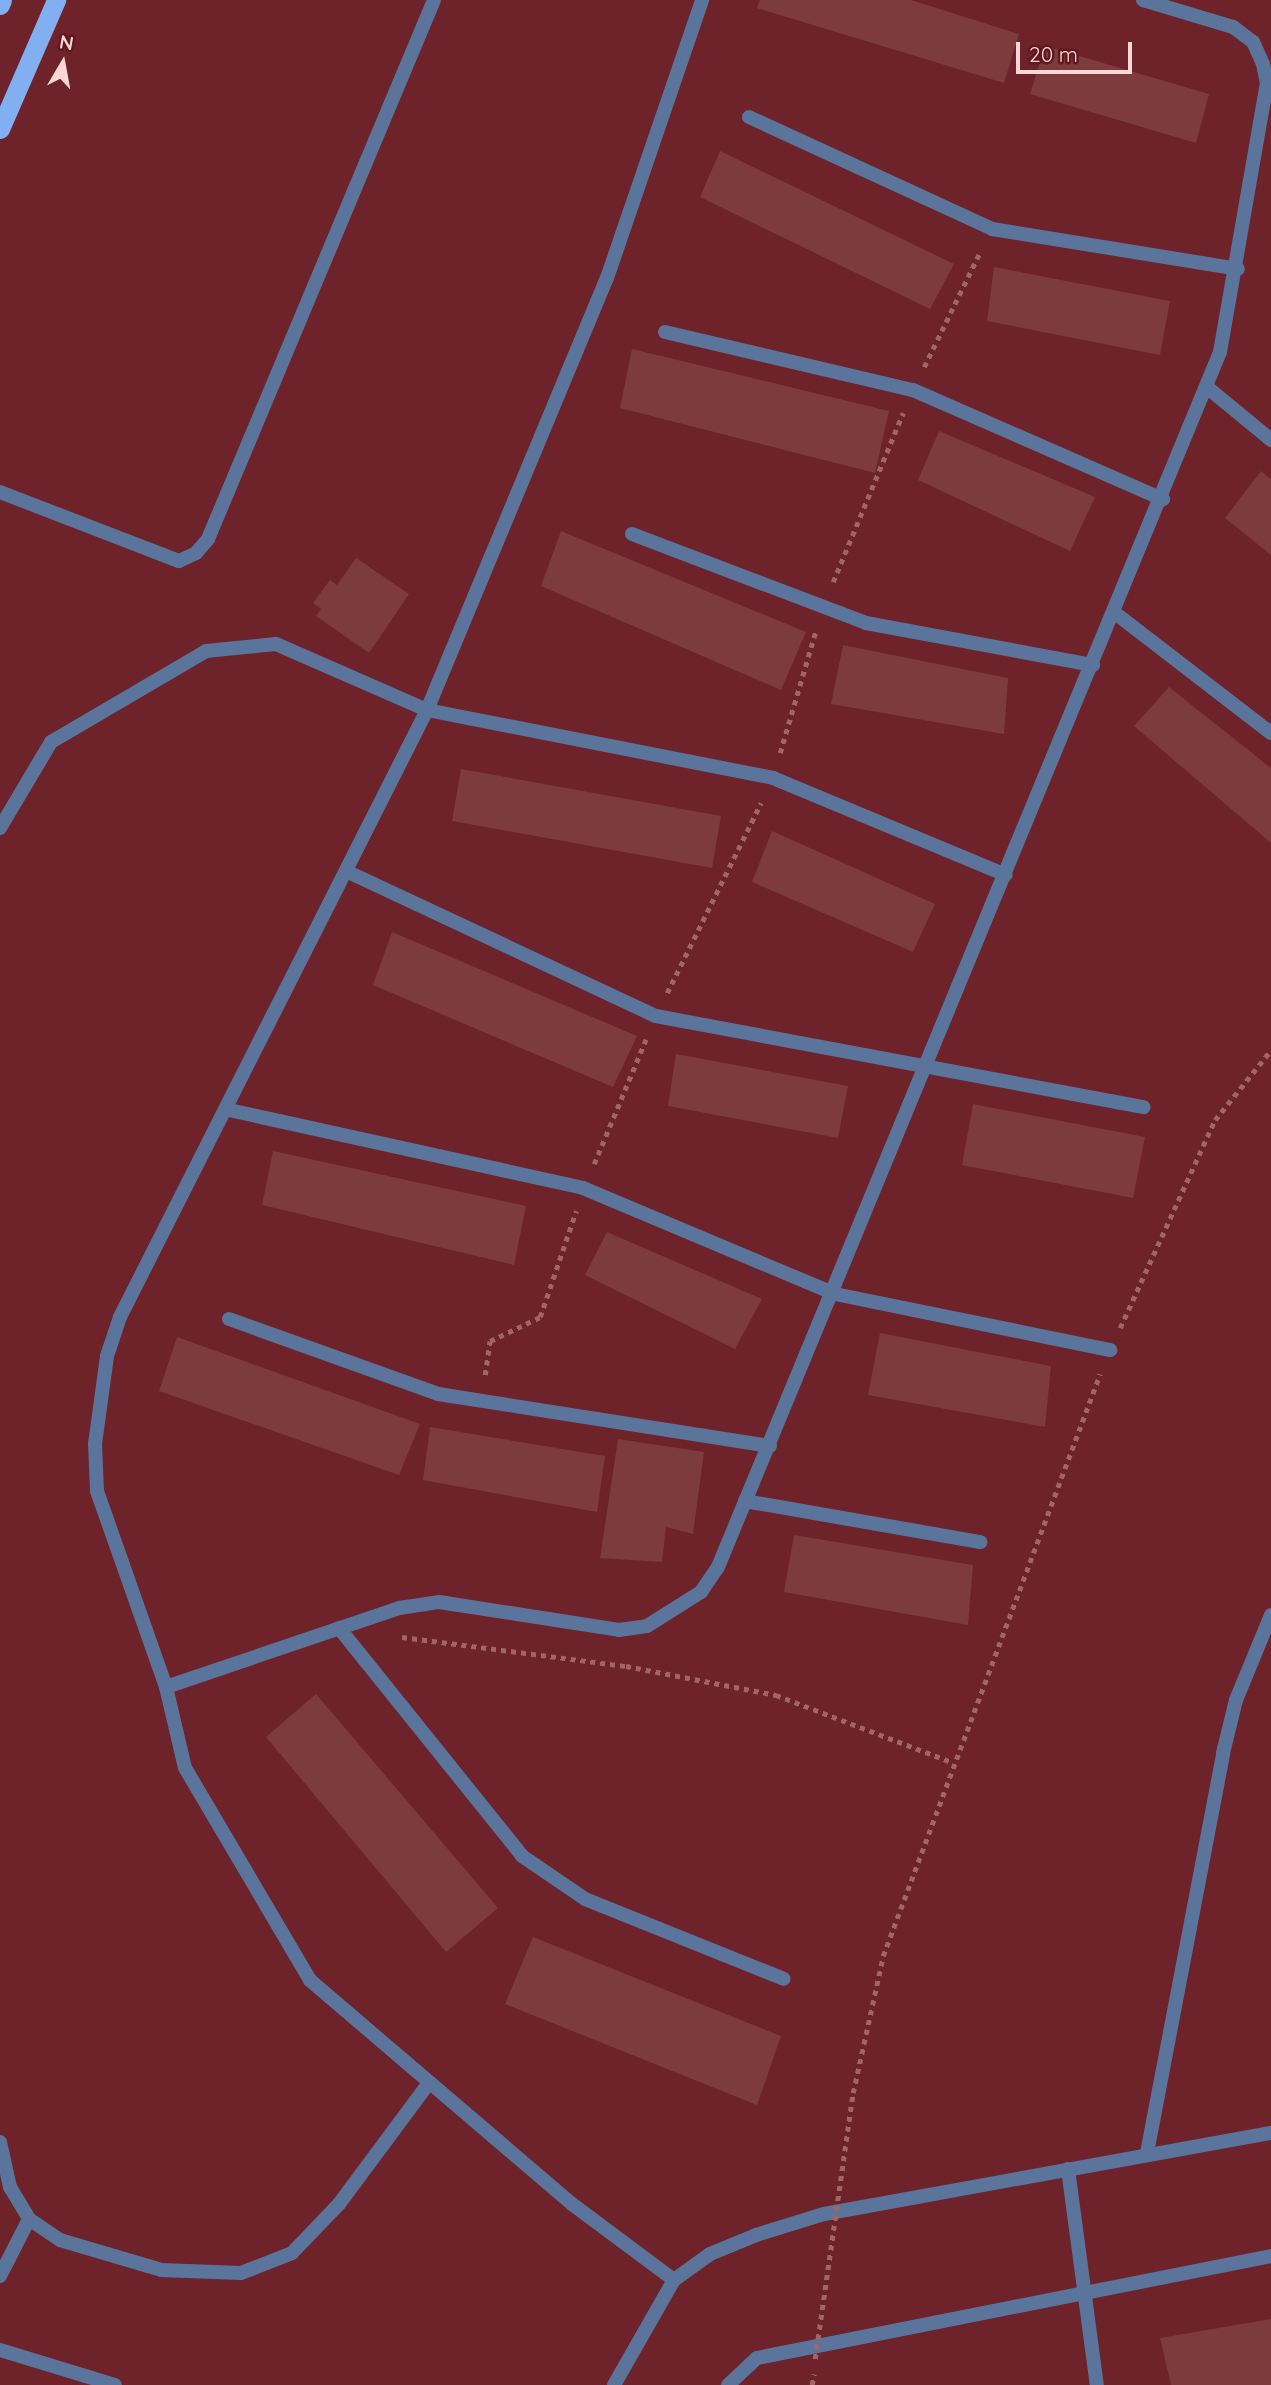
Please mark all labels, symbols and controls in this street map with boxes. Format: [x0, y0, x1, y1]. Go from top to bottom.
north arrow [28, 28, 98, 98]
scale bar [1019, 28, 1134, 72]
text: N [58, 29, 76, 55]
text: 20 m [1029, 41, 1078, 67]

